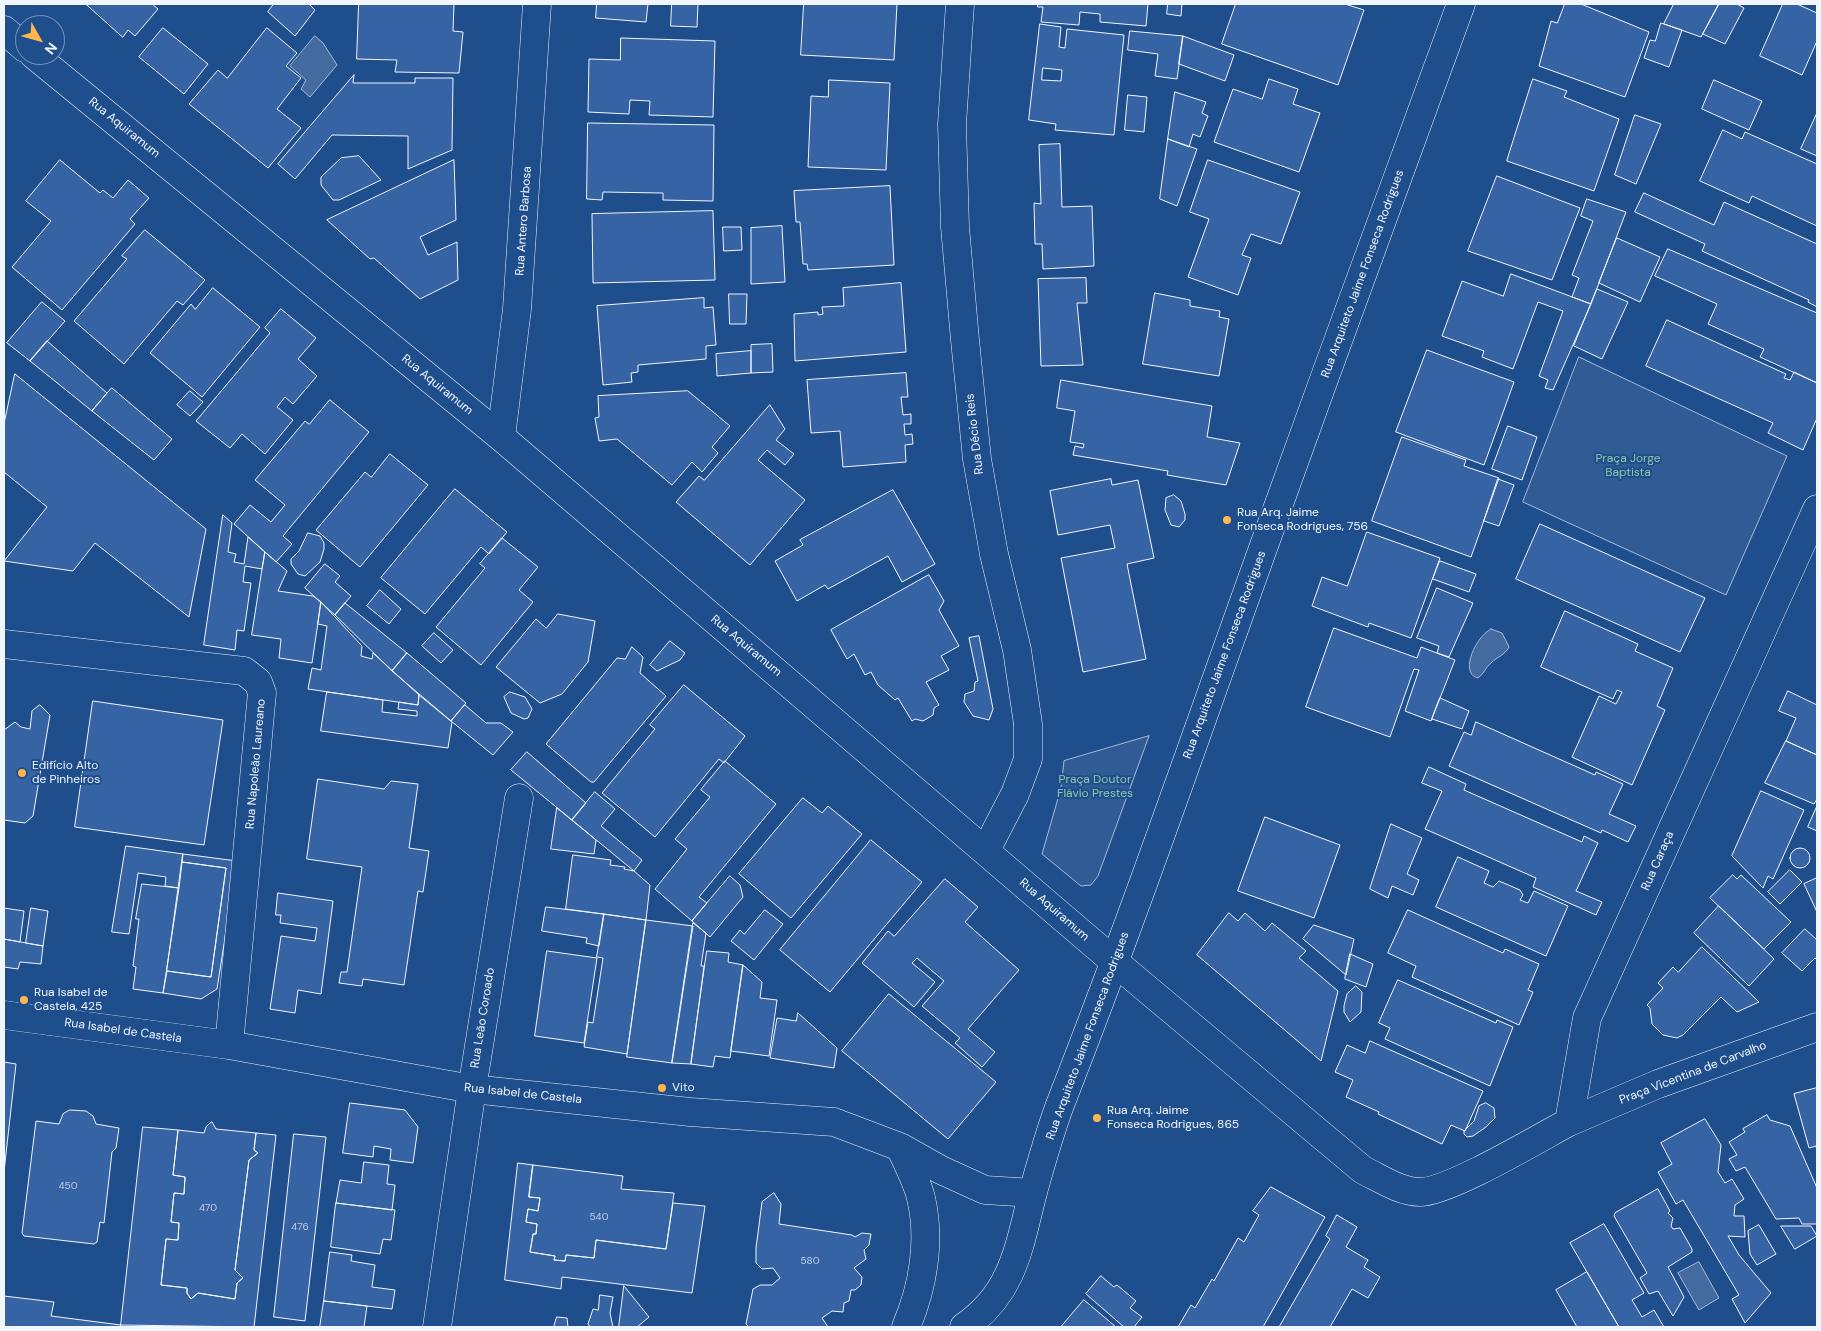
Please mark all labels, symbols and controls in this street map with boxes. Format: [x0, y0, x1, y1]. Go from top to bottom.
north arrow [15, 15, 65, 65]
text: N [41, 39, 61, 58]
street label: Rua Aquiramum [85, 95, 163, 161]
street label: Rua Antero Barbosa [513, 166, 535, 276]
street label: Rua Arquiteto Jaime Fonseca Rodrigues [1319, 168, 1407, 380]
street label: Rua Aquiramum [398, 352, 476, 418]
street label: Rua Décio Reis [963, 393, 987, 475]
park label: Praça Jorge Baptista [1595, 452, 1661, 480]
place label: Rua Arq. Jaime Fonseca Rodrigues, 756 [1237, 506, 1368, 534]
marker: Rua Arq. Jaime Fonseca Rodrigues, 756 [1221, 514, 1233, 526]
street label: Rua Arquiteto Jaime Fonseca Rodrigues [1181, 549, 1269, 761]
street label: Rua Aquiramum [708, 612, 784, 680]
street label: Rua Napoleão Laureano [243, 698, 269, 830]
place label: Edifício Alto de Pinheiros [32, 759, 100, 787]
marker: Edifício Alto de Pinheiros [16, 767, 28, 779]
park label: Praça Doutor Flávio Prestes [1057, 773, 1133, 801]
street label: Rua Caraça [1639, 829, 1677, 893]
street label: Rua Aquiramum [1016, 876, 1092, 944]
street label: Rua Arquiteto Jaime Fonseca Rodrigues [1044, 930, 1132, 1142]
street label: Rua Leão Coroado [468, 967, 498, 1069]
place label: Rua Isabel de Castela, 425 [34, 986, 108, 1014]
marker: Rua Isabel de Castela, 425 [18, 994, 30, 1006]
street label: Rua Isabel de Castela [63, 1016, 183, 1046]
street label: Praça Vicentina de Carvalho [1617, 1038, 1769, 1108]
street label: Rua Isabel de Castela [463, 1081, 583, 1107]
place label: Vito [672, 1081, 695, 1095]
marker: Vito [656, 1082, 668, 1094]
place label: Rua Arq. Jaime Fonseca Rodrigues, 865 [1107, 1104, 1239, 1132]
marker: Rua Arq. Jaime Fonseca Rodrigues, 865 [1091, 1112, 1103, 1124]
house number: 450 [58, 1180, 78, 1192]
house number: 470 [199, 1202, 217, 1214]
house number: 540 [589, 1211, 609, 1223]
house number: 476 [291, 1221, 309, 1233]
house number: 580 [800, 1255, 820, 1267]

